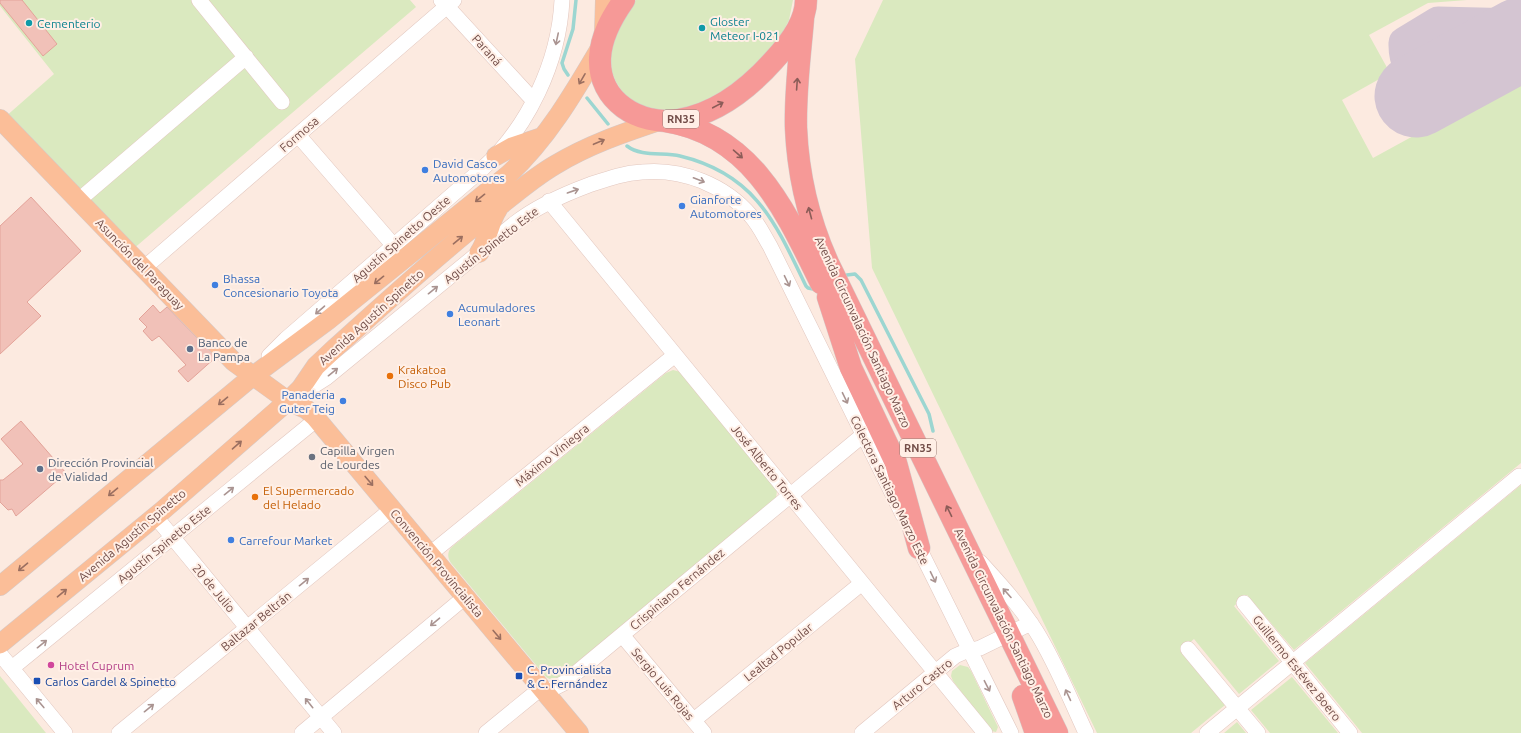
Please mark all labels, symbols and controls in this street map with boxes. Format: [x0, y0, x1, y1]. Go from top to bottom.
place label: Gloster Meteor I-021 [710, 15, 780, 42]
place label: Cementerio [37, 17, 101, 30]
marker: Cementerio [24, 18, 34, 28]
marker: Gloster Meteor I-021 [697, 23, 707, 33]
street label: Paraná [470, 32, 504, 68]
one-way arrow [552, 32, 560, 45]
one-way arrow [577, 73, 585, 85]
one-way arrow [794, 78, 801, 91]
one-way arrow [712, 101, 724, 109]
road number: RN35 [663, 110, 699, 128]
street label: Formosa [277, 114, 321, 154]
one-way arrow [593, 138, 605, 146]
one-way arrow [733, 149, 743, 159]
place label: David Casco Automotores [433, 157, 505, 184]
marker: David Casco Automotores [420, 165, 430, 175]
one-way arrow [692, 177, 704, 185]
one-way arrow [566, 187, 579, 194]
street label: Agustín Spinetto Oeste [349, 193, 453, 285]
one-way arrow [474, 193, 485, 202]
place label: Gianforte Automotores [690, 193, 762, 220]
marker: Gianforte Automotores [677, 201, 687, 211]
street label: Agustín Spinetto Este [441, 204, 541, 286]
one-way arrow [806, 207, 813, 220]
street label: Asunción del Paraguay [93, 216, 187, 312]
street label: Avenida Circunvalación Santiago Marzo [813, 234, 913, 430]
one-way arrow [453, 235, 463, 244]
street label: Avenida Agustín Spinetto [316, 267, 426, 367]
place label: Bhassa Concesionario Toyota [223, 272, 339, 299]
one-way arrow [373, 275, 384, 284]
one-way arrow [784, 275, 792, 287]
marker: Bhassa Concesionario Toyota [210, 280, 220, 290]
one-way arrow [428, 286, 439, 295]
place label: Acumuladores Leonart [458, 301, 535, 328]
one-way arrow [314, 306, 325, 315]
marker: Acumuladores Leonart [445, 309, 455, 319]
place label: Banco de La Pampa [198, 336, 250, 363]
marker: Banco de La Pampa [185, 344, 195, 354]
place label: Krakatoa Disco Pub [398, 363, 451, 390]
one-way arrow [327, 368, 338, 377]
marker: Krakatoa Disco Pub [385, 371, 395, 381]
place label: Panaderia Guter Teig [279, 388, 335, 415]
one-way arrow [842, 392, 849, 404]
one-way arrow [217, 396, 228, 405]
marker: Panaderia Guter Teig [338, 396, 348, 406]
street label: Colectora Santiago Marzo Este [848, 413, 932, 567]
street label: Máximo Viniegra [513, 421, 591, 489]
street label: José Alberto Torres [729, 422, 805, 512]
road number: RN35 [900, 439, 936, 457]
one-way arrow [232, 441, 242, 450]
place label: Capilla Virgen de Lourdes [320, 444, 395, 471]
marker: Capilla Virgen de Lourdes [307, 452, 317, 462]
place label: Dirección Provincial de Vialidad [48, 456, 153, 483]
marker: Dirección Provincial de Vialidad [35, 464, 45, 474]
one-way arrow [364, 476, 373, 487]
place label: El Supermercado del Helado [263, 484, 354, 511]
street label: Avenida Agustín Spinetto [76, 486, 188, 584]
one-way arrow [224, 486, 235, 495]
one-way arrow [108, 487, 119, 496]
marker: El Supermercado del Helado [250, 492, 260, 502]
street label: Agustín Spinetto Este [115, 502, 213, 586]
one-way arrow [945, 505, 952, 517]
street label: Convención Provincialista [388, 506, 486, 620]
street label: Avenida Circunvalación Santiago Marzo [952, 526, 1056, 720]
place label: Carrefour Market [239, 534, 333, 547]
marker: Carrefour Market [226, 535, 236, 545]
street label: Crispiniano Fernández [627, 545, 727, 632]
street label: 20 de Julio [190, 561, 238, 615]
one-way arrow [17, 563, 28, 572]
one-way arrow [930, 571, 937, 583]
one-way arrow [298, 577, 309, 586]
one-way arrow [1003, 587, 1012, 598]
one-way arrow [57, 588, 68, 597]
street label: Baltazar Beltrán [218, 589, 294, 653]
street label: Guillermo Estévez Boero [1250, 613, 1344, 723]
one-way arrow [430, 617, 441, 626]
street label: Lealtad Popular [741, 620, 815, 684]
one-way arrow [493, 630, 502, 640]
one-way arrow [36, 639, 47, 648]
street label: Sergio Luis Rojas [629, 645, 697, 723]
street label: Arturo Castro [889, 656, 955, 712]
place label: Hotel Cuprum [59, 659, 134, 672]
marker: Hotel Cuprum [46, 660, 56, 670]
place label: C. Provincialista & C. Fernández [527, 663, 611, 690]
marker: C. Provincialista & C. Fernández [514, 671, 524, 681]
place label: Carlos Gardel & Spinetto [45, 675, 176, 688]
marker: Carlos Gardel & Spinetto [32, 676, 42, 686]
one-way arrow [984, 679, 991, 691]
one-way arrow [1064, 689, 1071, 701]
one-way arrow [36, 698, 45, 708]
one-way arrow [304, 698, 313, 708]
one-way arrow [144, 704, 155, 713]

